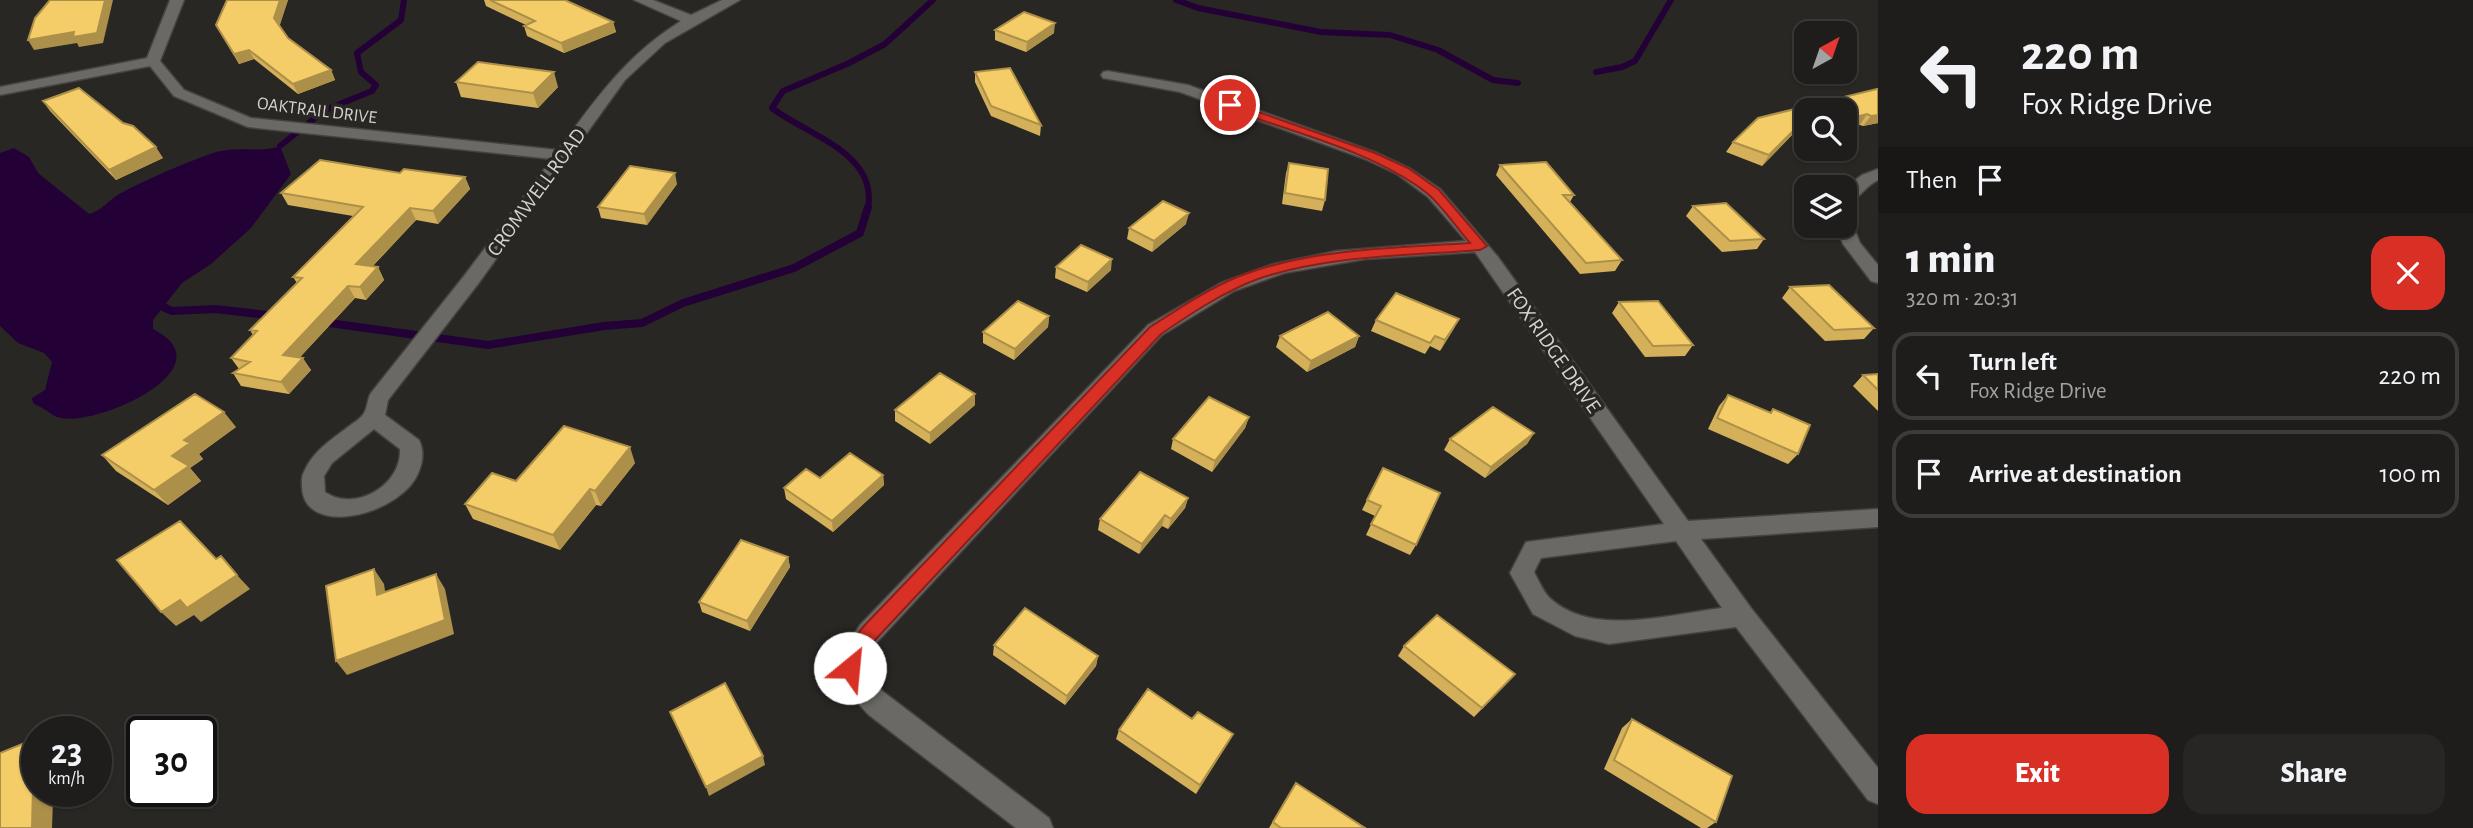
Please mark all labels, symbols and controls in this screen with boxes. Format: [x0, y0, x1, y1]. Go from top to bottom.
north arrow [1794, 21, 1857, 84]
map controls [1794, 21, 1857, 238]
icon: left [1906, 28, 1997, 119]
text: 220 m [2021, 30, 2140, 79]
pin [1200, 75, 1260, 135]
icon: arrive [1211, 86, 1249, 124]
text: Fox Ridge Drive [2021, 88, 2212, 120]
street label: OAKTRAIL DRIVE [256, 95, 378, 127]
button: search [1794, 98, 1857, 161]
street label: CROMWELL ROAD [483, 125, 590, 260]
icon: arrive [1971, 161, 2009, 199]
text: Then [1906, 167, 1957, 193]
button: layers [1794, 175, 1857, 238]
button: close [2371, 236, 2445, 310]
text: 1 min [1906, 238, 1995, 280]
street label: FOX RIDGE DRIVE [1503, 284, 1604, 417]
text: 320 m · 20:31 [1906, 287, 2018, 310]
text: Turn left [1969, 349, 2057, 375]
icon: left [1910, 357, 1948, 395]
text: 220 m [2379, 363, 2441, 389]
text: Fox Ridge Drive [1969, 380, 2107, 403]
icon: arrive [1910, 455, 1948, 493]
text: Arrive at destination [1969, 461, 2182, 487]
text: 100 m [2380, 461, 2441, 487]
position arrow [813, 631, 887, 705]
speed limit sign: 30 [126, 716, 217, 807]
button: Exit [1906, 734, 2169, 814]
button: Share [2183, 734, 2445, 814]
text: 23 [51, 735, 82, 770]
text: km/h [48, 770, 85, 788]

